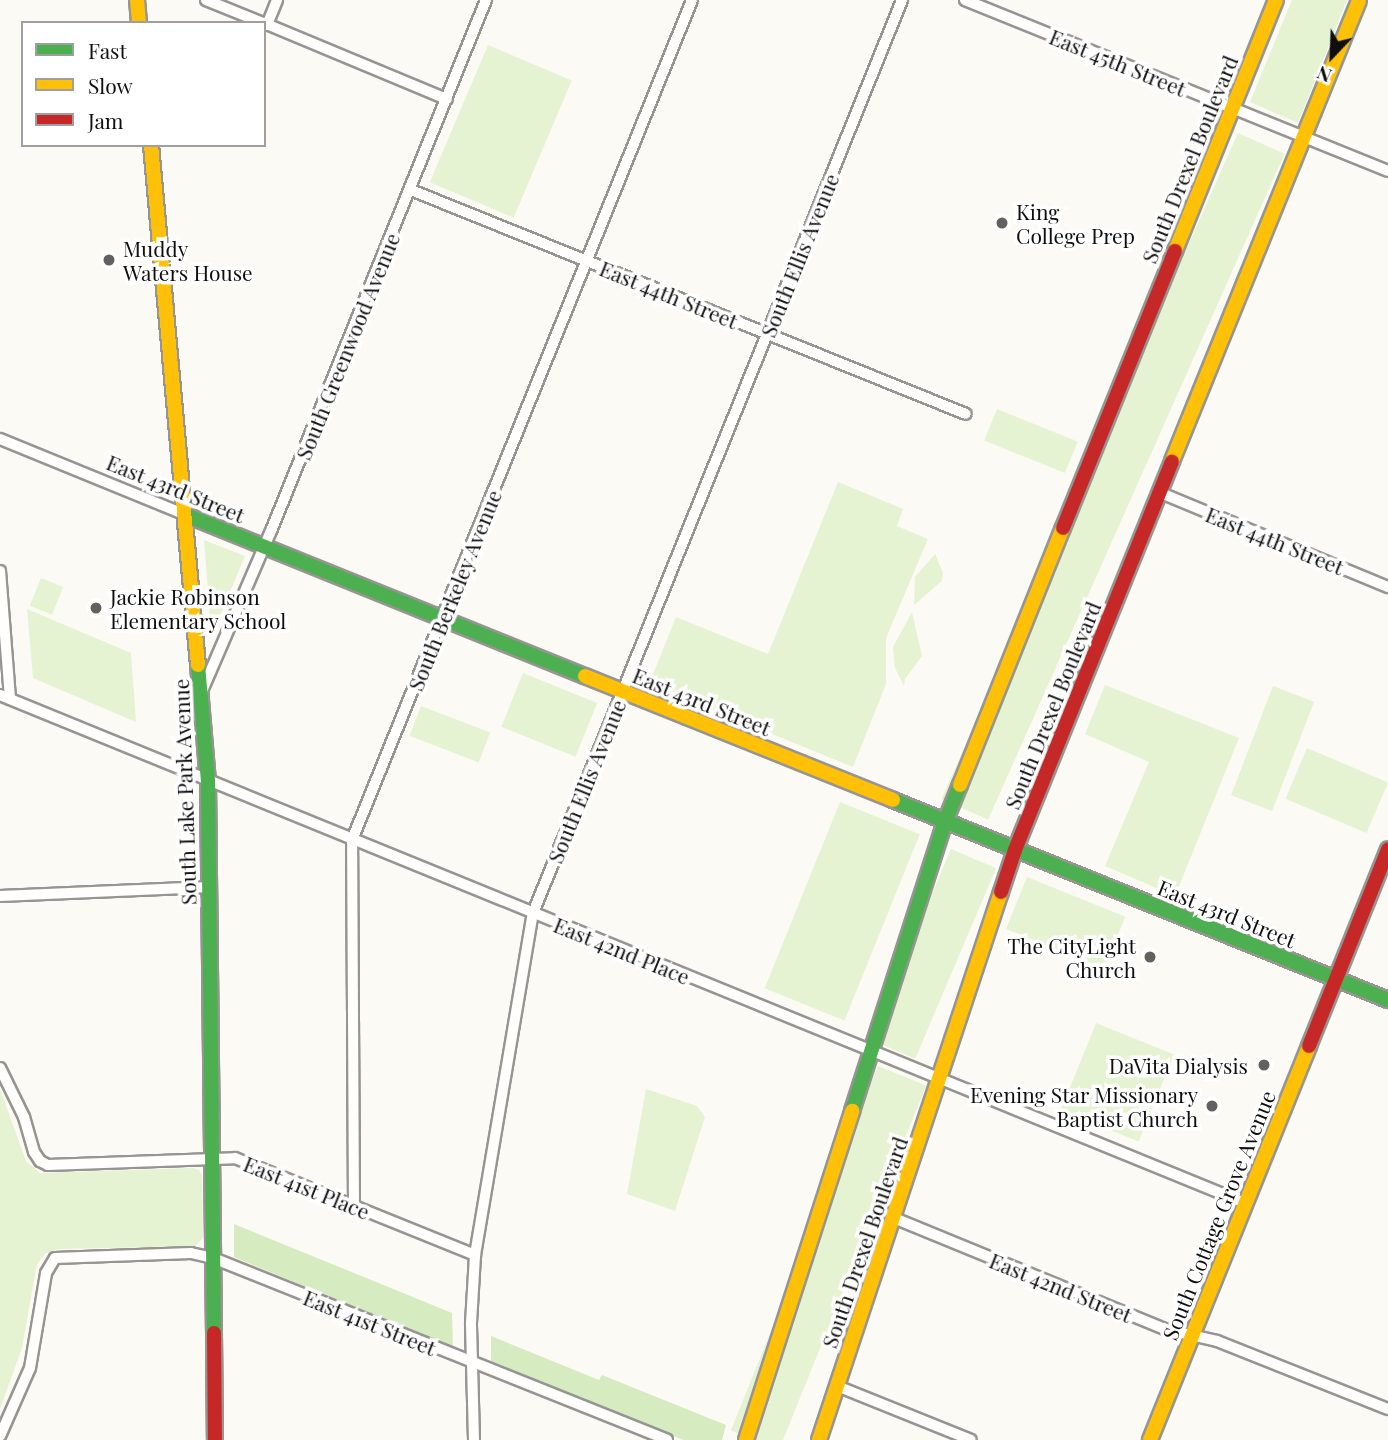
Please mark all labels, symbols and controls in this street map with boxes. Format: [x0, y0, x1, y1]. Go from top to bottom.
legend [21, 21, 266, 147]
north arrow [1297, 21, 1367, 91]
street label: East 45th Street [1046, 23, 1190, 101]
text: Fast [88, 36, 127, 64]
street label: South Drexel Boulevard [1136, 51, 1242, 267]
text: N [1312, 61, 1335, 90]
text: Slow [88, 71, 133, 99]
text: Jam [88, 106, 124, 134]
street label: South Ellis Avenue [755, 169, 843, 341]
place label: King College Prep [1016, 198, 1135, 248]
marker: King College Prep [994, 215, 1010, 231]
street label: South Greenwood Avenue [290, 229, 404, 463]
place label: Muddy Waters House [123, 235, 253, 285]
marker: Muddy Waters House [101, 252, 117, 268]
street label: East 44th Street [596, 255, 742, 333]
street label: East 43rd Street [103, 449, 249, 527]
street label: South Berkeley Avenue [402, 485, 506, 695]
street label: East 44th Street [1202, 501, 1348, 579]
place label: Jackie Robinson Elementary School [110, 583, 287, 633]
street label: South Drexel Boulevard [999, 597, 1105, 813]
marker: Jackie Robinson Elementary School [88, 600, 104, 616]
street label: East 43rd Street [629, 662, 775, 740]
street label: South Lake Park Avenue [167, 678, 201, 906]
street label: South Ellis Avenue [542, 695, 630, 867]
street label: East 43rd Street [1154, 874, 1300, 952]
street label: East 42nd Place [550, 911, 694, 989]
place label: The CityLight Church [1007, 932, 1136, 982]
marker: The CityLight Church [1142, 949, 1158, 965]
place label: DaVita Dialysis [1109, 1052, 1248, 1078]
marker: DaVita Dialysis [1254, 1055, 1274, 1075]
place label: Evening Star Missionary Baptist Church [970, 1081, 1198, 1131]
street label: South Cottage Grove Avenue [1156, 1086, 1280, 1344]
marker: Evening Star Missionary Baptist Church [1204, 1098, 1220, 1114]
street label: South Drexel Boulevard [816, 1133, 912, 1351]
street label: East 41st Place [240, 1150, 374, 1224]
street label: East 42nd Street [986, 1247, 1136, 1327]
street label: East 41st Street [300, 1284, 440, 1360]

